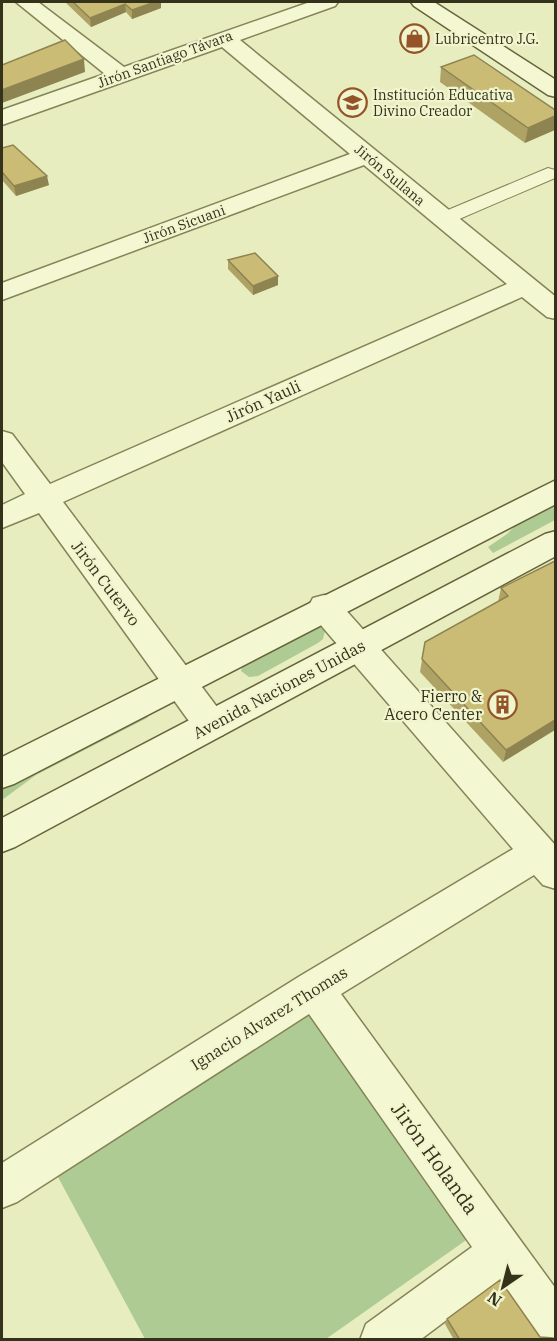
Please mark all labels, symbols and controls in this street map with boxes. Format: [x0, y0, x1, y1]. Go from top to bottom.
shop icon: Lubricentro J.G. [398, 23, 430, 55]
street label: Jirón Santiago Távara [95, 26, 235, 92]
place label: Lubricentro J.G. [435, 30, 539, 48]
place label: Institución Educativa Divino Creador [373, 86, 514, 120]
school or university icon: Institución Educativa Divino Creador [336, 87, 368, 119]
street label: Jirón Sullana [351, 140, 429, 210]
street label: Jirón Sicuani [140, 201, 228, 247]
street label: Jirón Yauli [222, 376, 304, 426]
street label: Jirón Cutervo [67, 536, 145, 630]
street label: Avenida Naciones Unidas [190, 635, 368, 743]
place label: Fierro & Acero Center [384, 686, 482, 724]
building icon: Fierro & Acero Center [487, 689, 519, 721]
street label: Ignacio Alvarez Thomas [187, 962, 351, 1074]
street label: Jirón Holanda [385, 1096, 485, 1220]
north arrow [473, 1257, 533, 1317]
text: N [483, 1287, 505, 1311]

